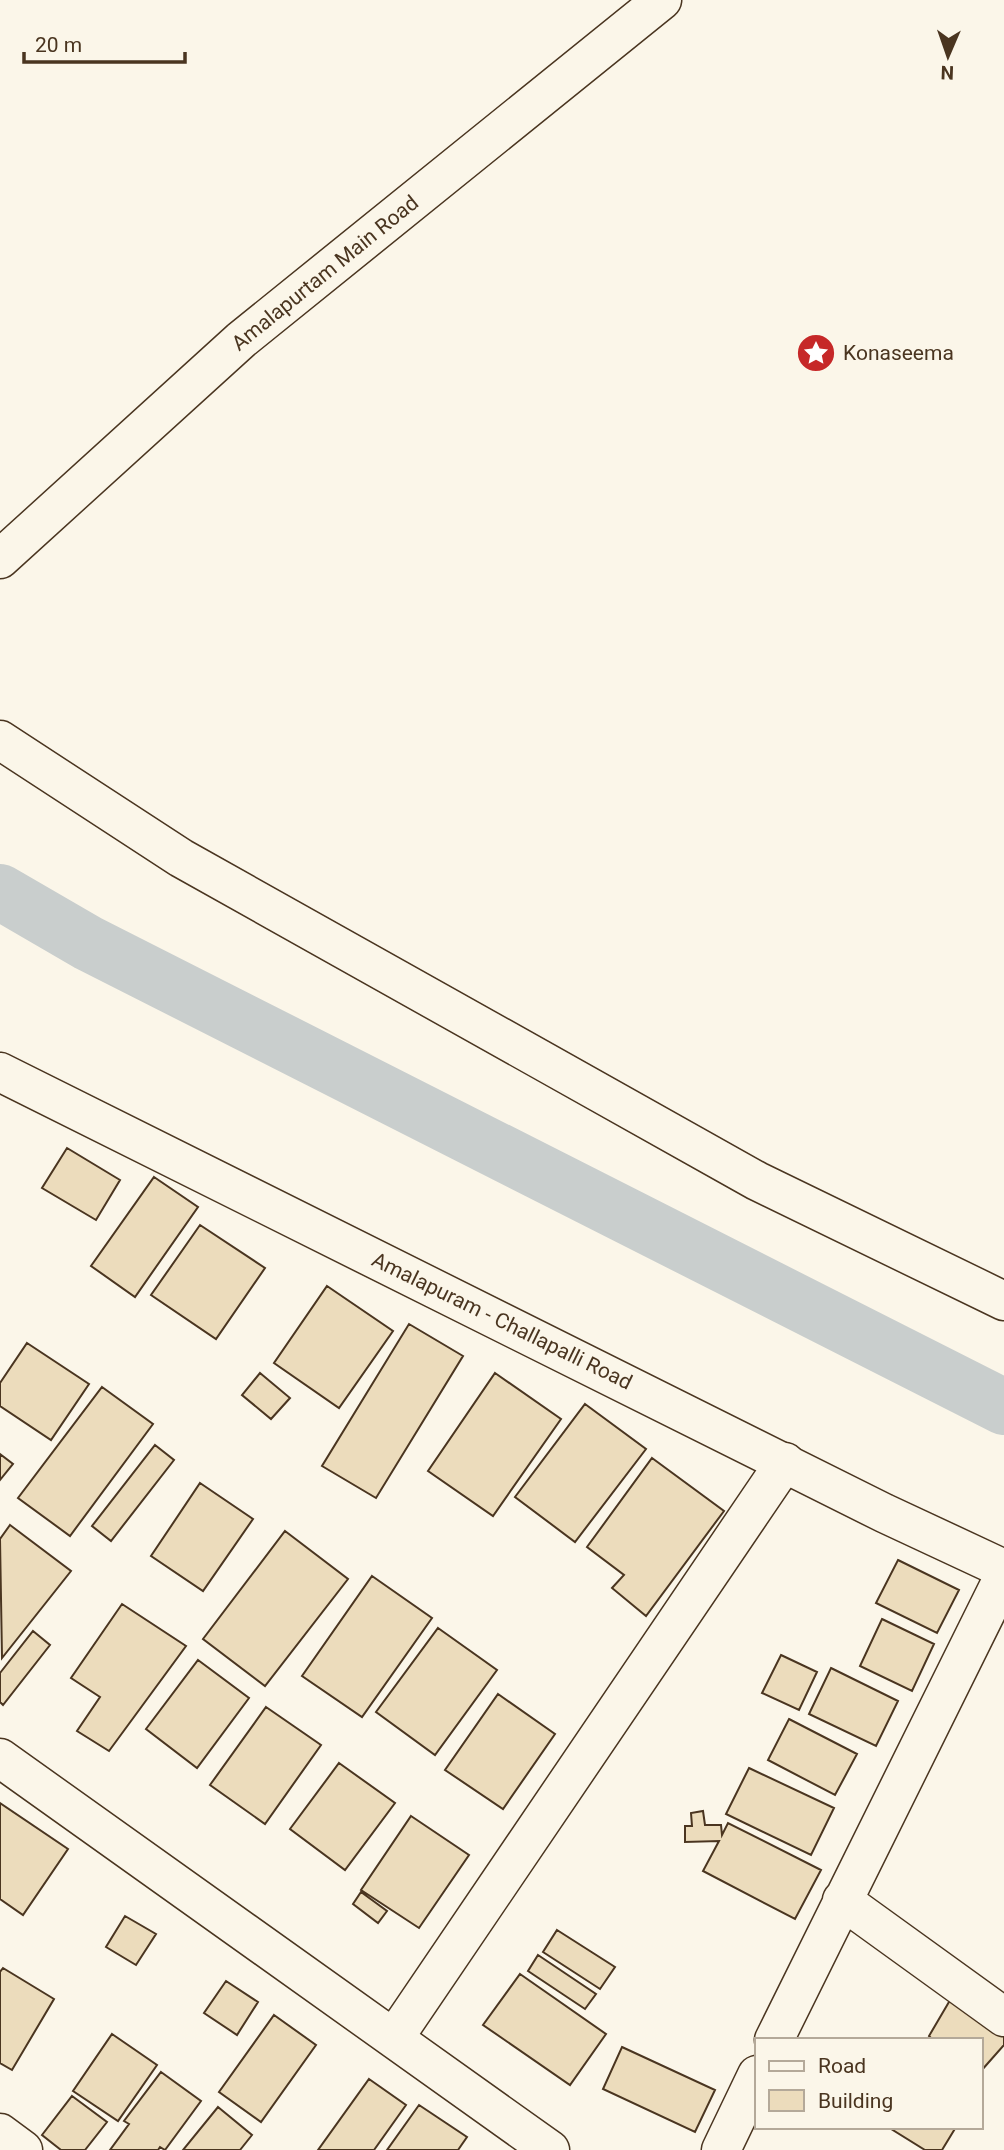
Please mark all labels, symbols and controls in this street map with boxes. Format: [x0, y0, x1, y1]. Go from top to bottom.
scale bar [24, 21, 186, 65]
north arrow [913, 21, 983, 91]
text: 20 m [35, 33, 82, 57]
text: N [940, 61, 955, 84]
street label: Amalapurtam Main Road [227, 190, 423, 356]
place icon: Konaseema [795, 332, 837, 374]
place label: Konaseema [843, 341, 954, 365]
street label: Amalapuram - Challapalli Road [368, 1247, 636, 1395]
legend [755, 2038, 983, 2129]
text: Road [818, 2054, 866, 2078]
text: Building [818, 2089, 893, 2113]

